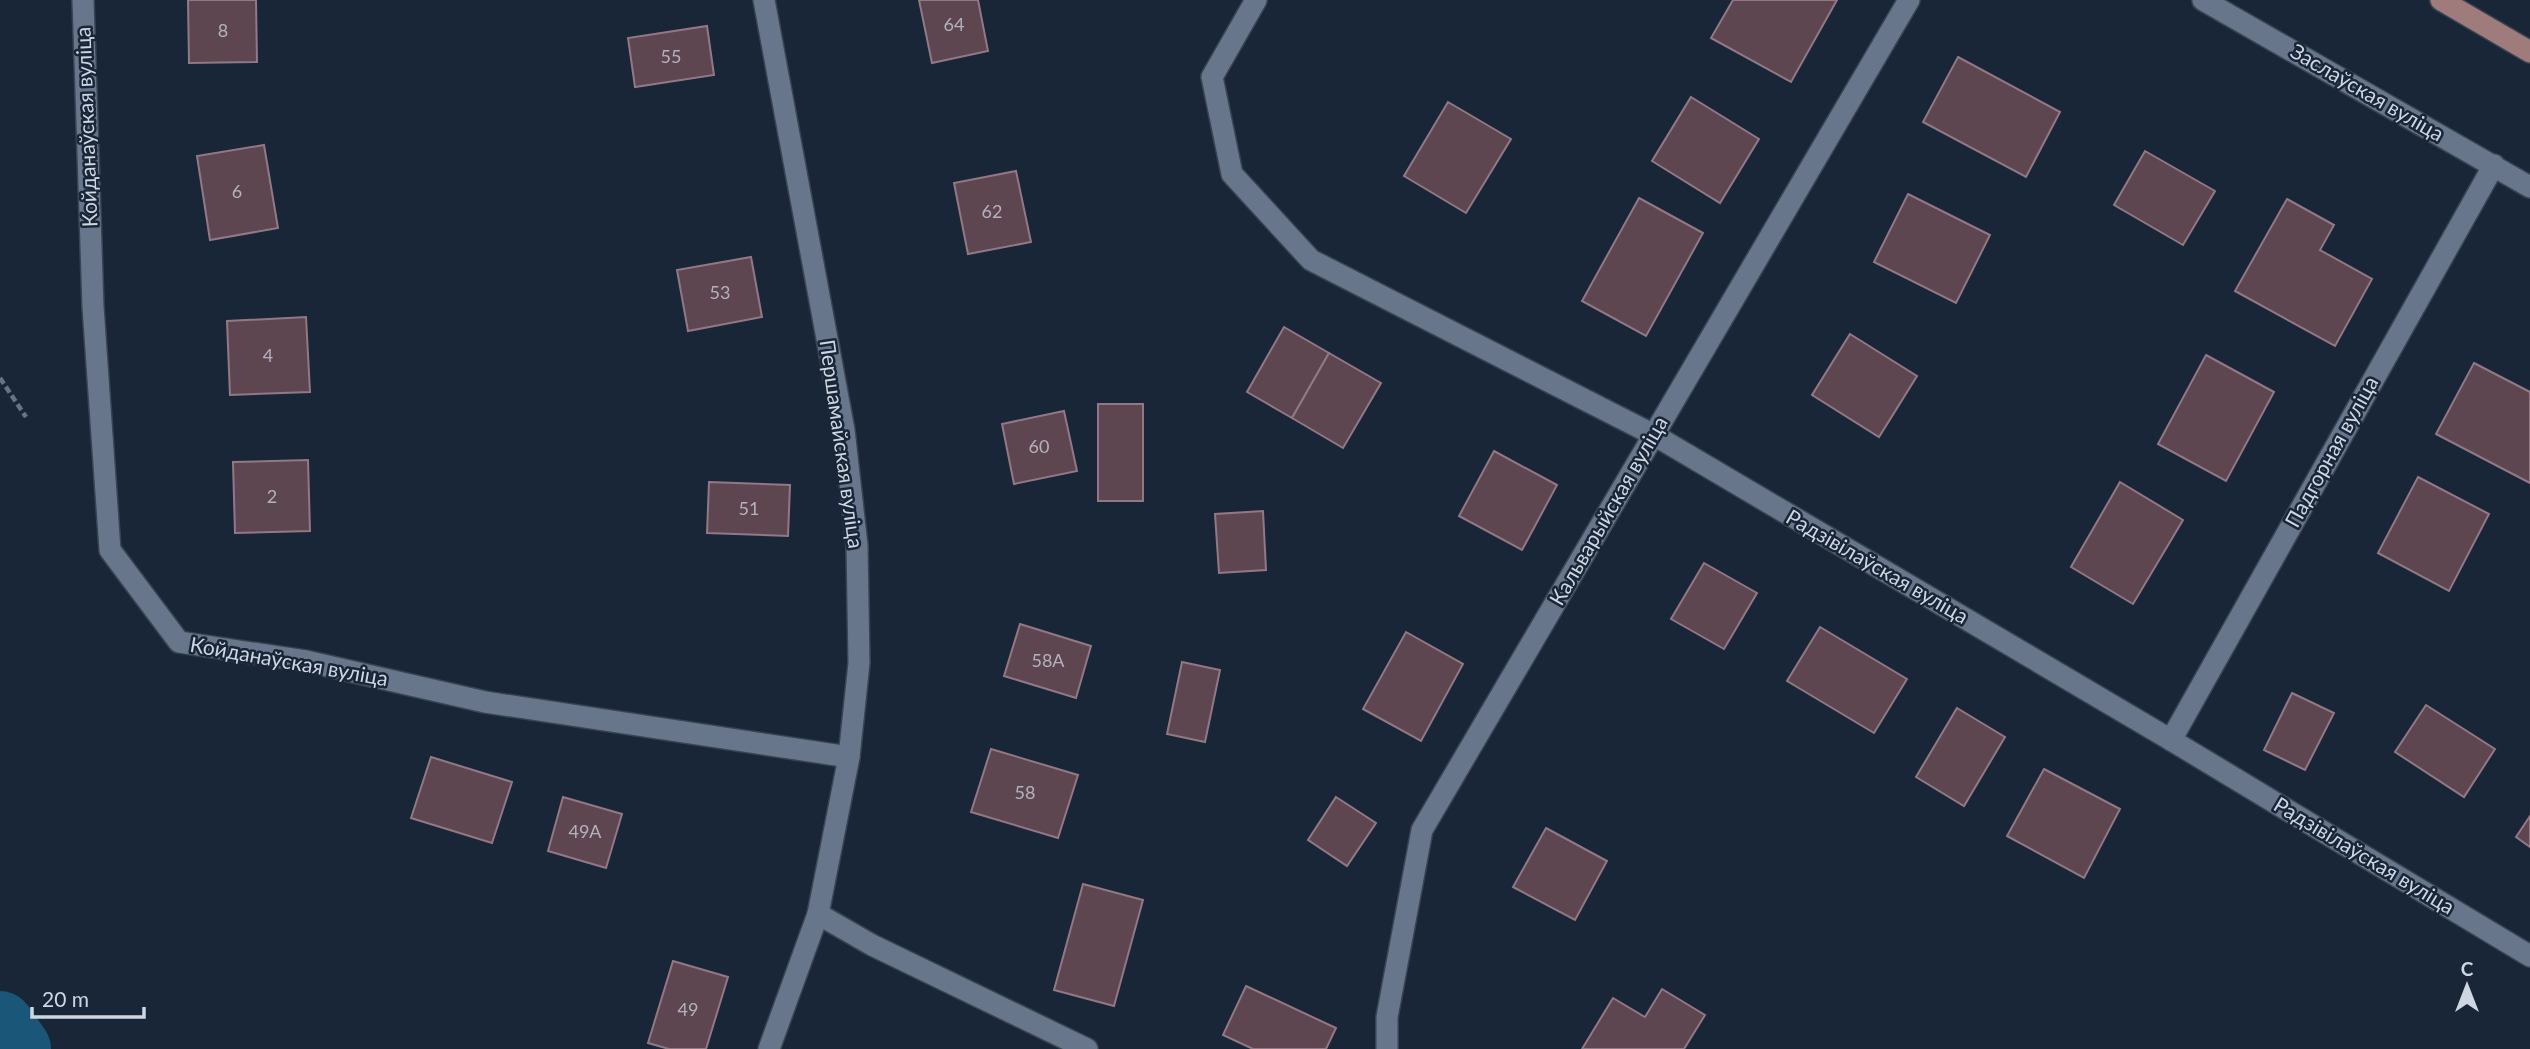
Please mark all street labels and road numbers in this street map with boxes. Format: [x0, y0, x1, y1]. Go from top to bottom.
street label: Койданаўская вуліца [70, 26, 101, 228]
street label: Заслаўская вуліца [2287, 38, 2449, 146]
street label: Першамайская вуліца [815, 338, 870, 550]
street label: Падгорная вуліца [2279, 371, 2383, 531]
street label: Кальварыйская вуліца [1543, 411, 1672, 609]
street label: Радзівілаўская вуліца [1782, 503, 1973, 628]
street label: Койданаўская вуліца [188, 631, 390, 690]
street label: Радзівілаўская вуліца [2270, 791, 2460, 919]

